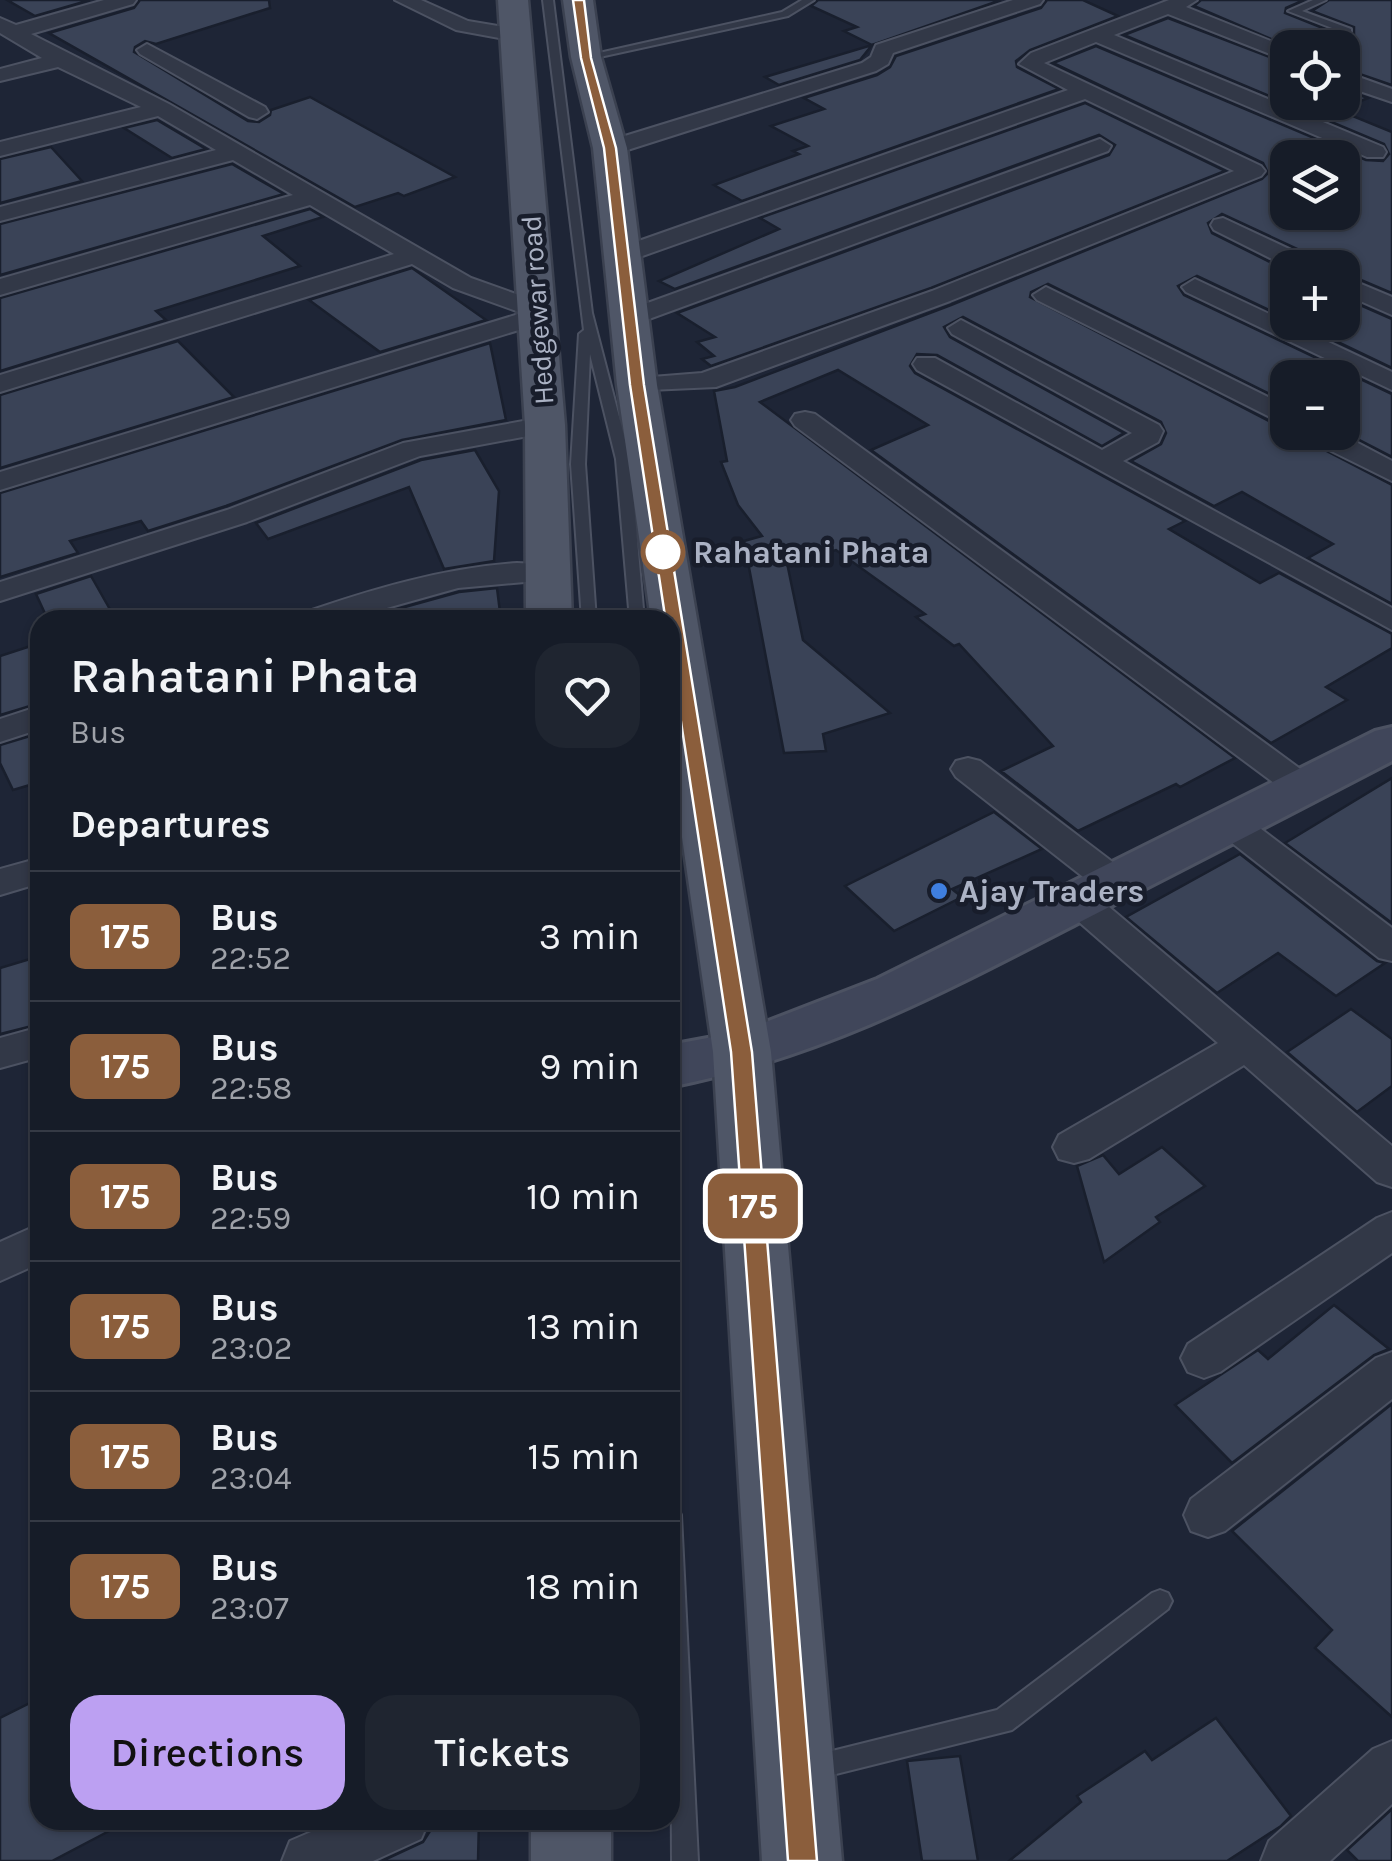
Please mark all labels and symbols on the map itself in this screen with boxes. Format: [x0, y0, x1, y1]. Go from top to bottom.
street label: Hedgewar road [514, 214, 561, 406]
marker: Rahatani Phata [642, 531, 684, 573]
place label: Rahatani Phata [693, 534, 929, 571]
place label: Ajay Traders [959, 873, 1144, 910]
marker: Ajay Traders [928, 880, 950, 902]
line badge: 175 [696, 1174, 810, 1238]

